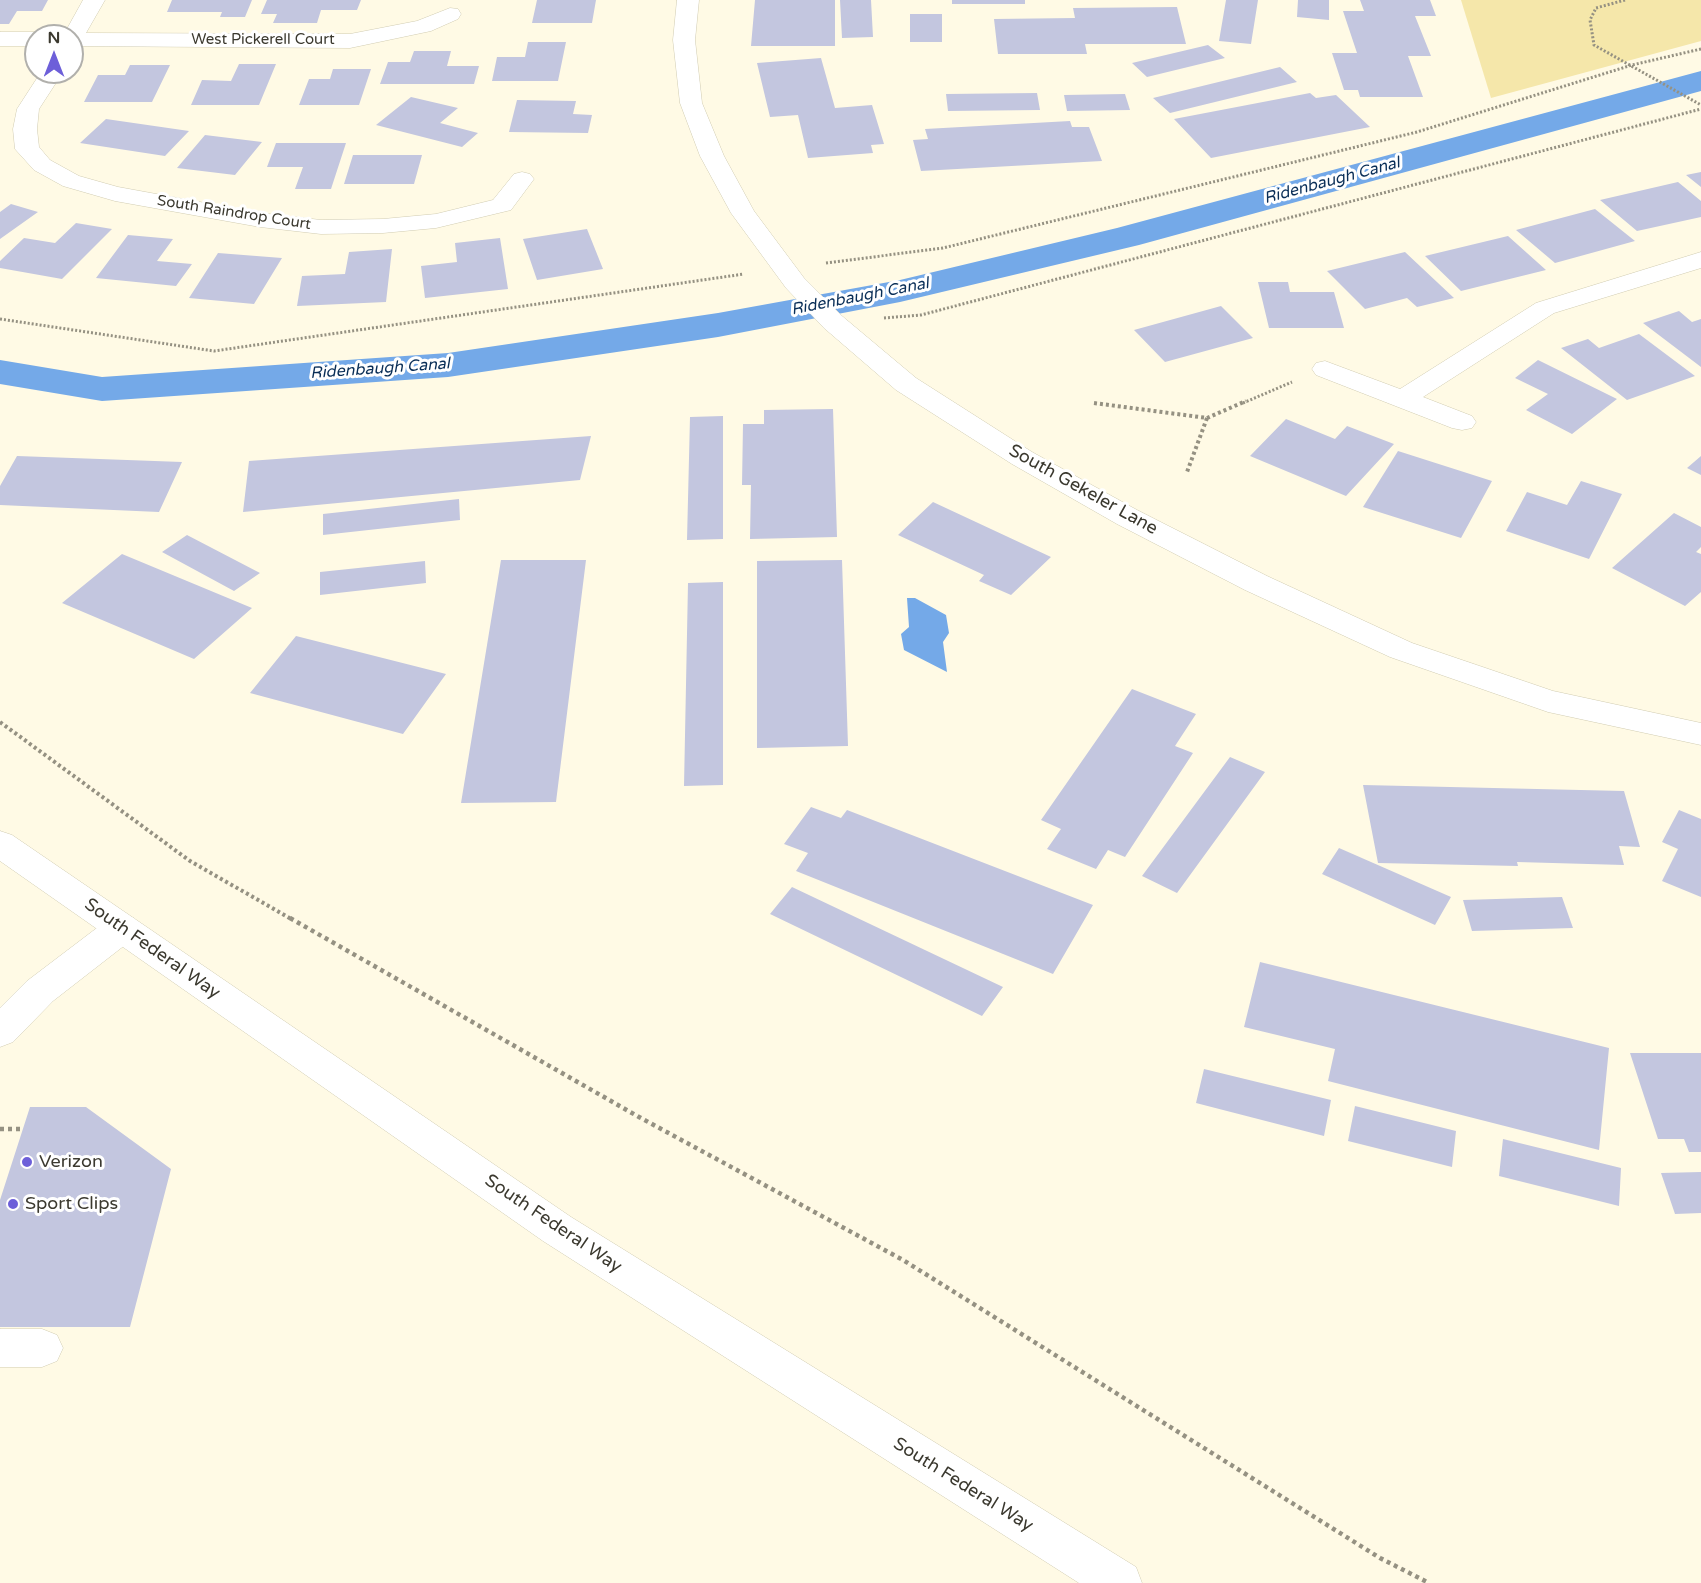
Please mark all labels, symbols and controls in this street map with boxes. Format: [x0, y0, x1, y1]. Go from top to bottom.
north arrow [24, 24, 84, 84]
text: N [48, 28, 60, 48]
street label: West Pickerell Court [191, 31, 335, 49]
water label: Ridenbaugh Canal [1262, 154, 1402, 208]
street label: South Raindrop Court [156, 192, 312, 234]
water label: Ridenbaugh Canal [790, 274, 930, 320]
water label: Ridenbaugh Canal [310, 355, 450, 383]
street label: South Gekeler Lane [1005, 440, 1161, 540]
street label: South Federal Way [80, 894, 224, 1004]
place label: Verizon [39, 1151, 103, 1173]
marker: Verizon [20, 1155, 34, 1169]
street label: South Federal Way [480, 1170, 626, 1278]
place label: Sport Clips [25, 1193, 118, 1215]
marker: Sport Clips [6, 1197, 20, 1211]
street label: South Federal Way [889, 1433, 1037, 1537]

